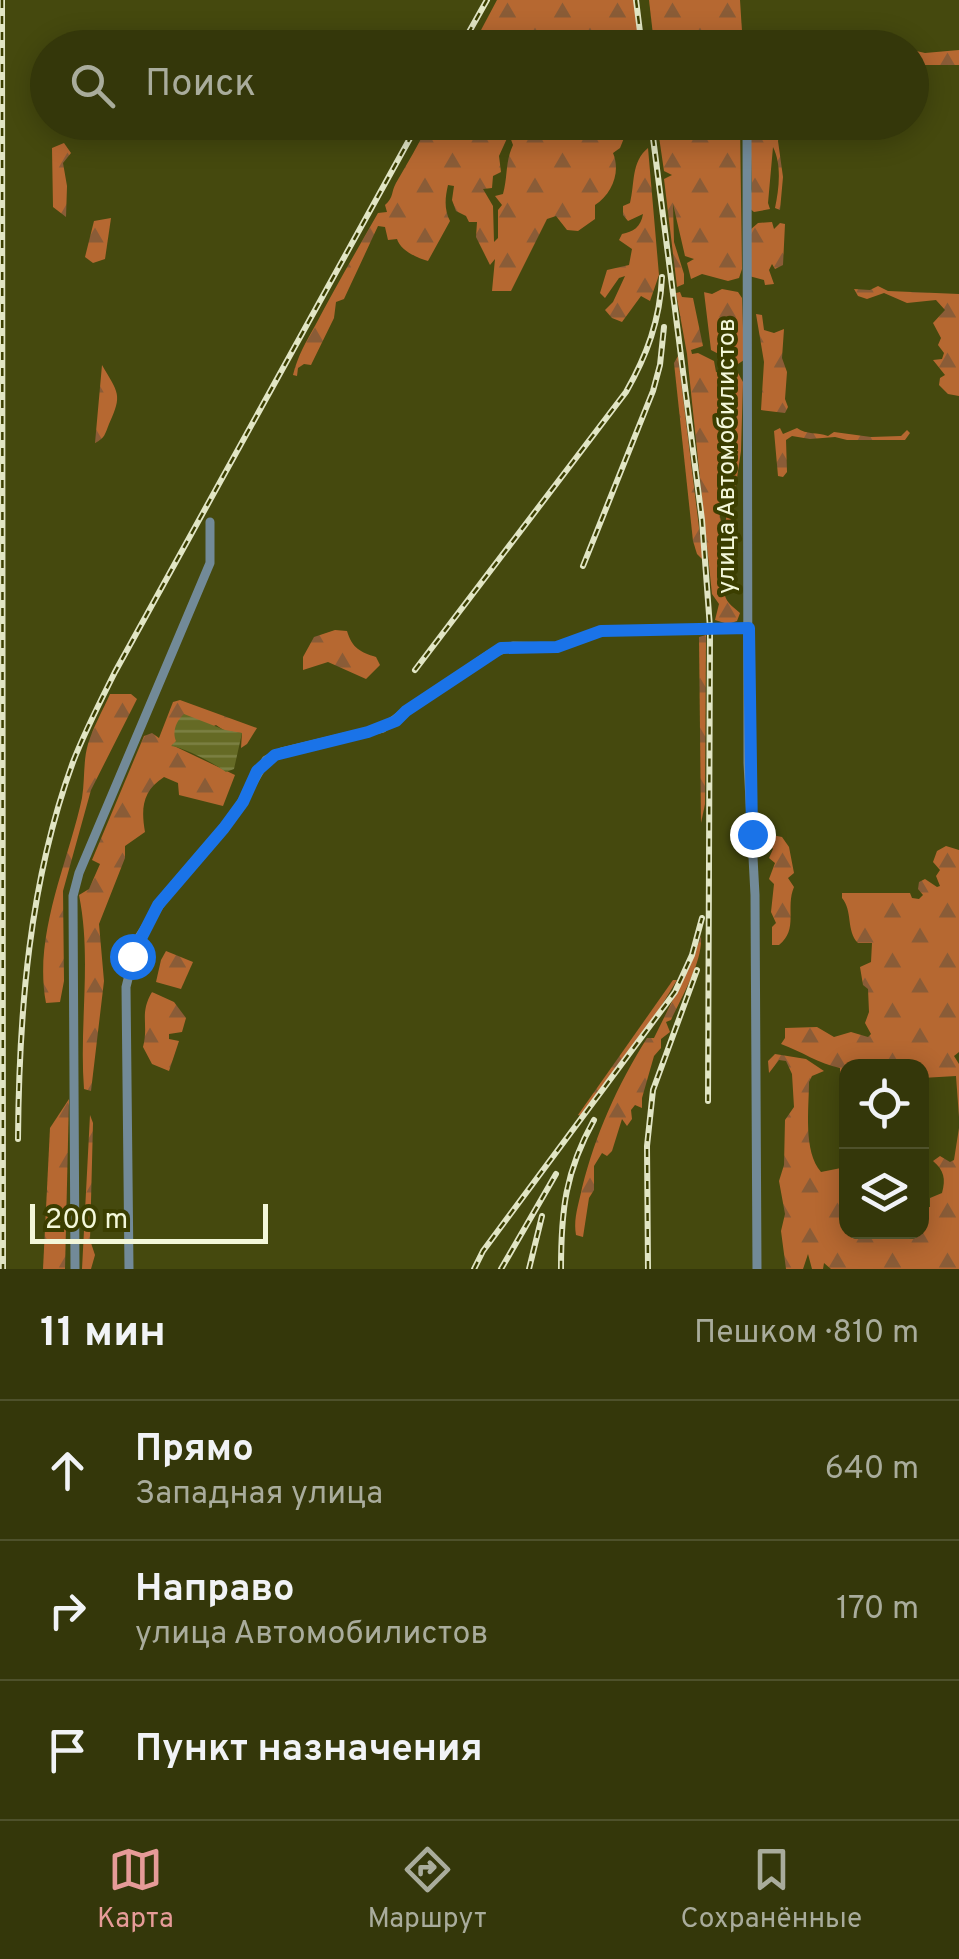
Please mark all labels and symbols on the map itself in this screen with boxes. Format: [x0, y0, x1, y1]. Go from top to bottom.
street label: улица Автомобилистов [712, 318, 744, 594]
route end [730, 812, 776, 858]
route start [110, 934, 156, 980]
scale bar [30, 1199, 268, 1244]

